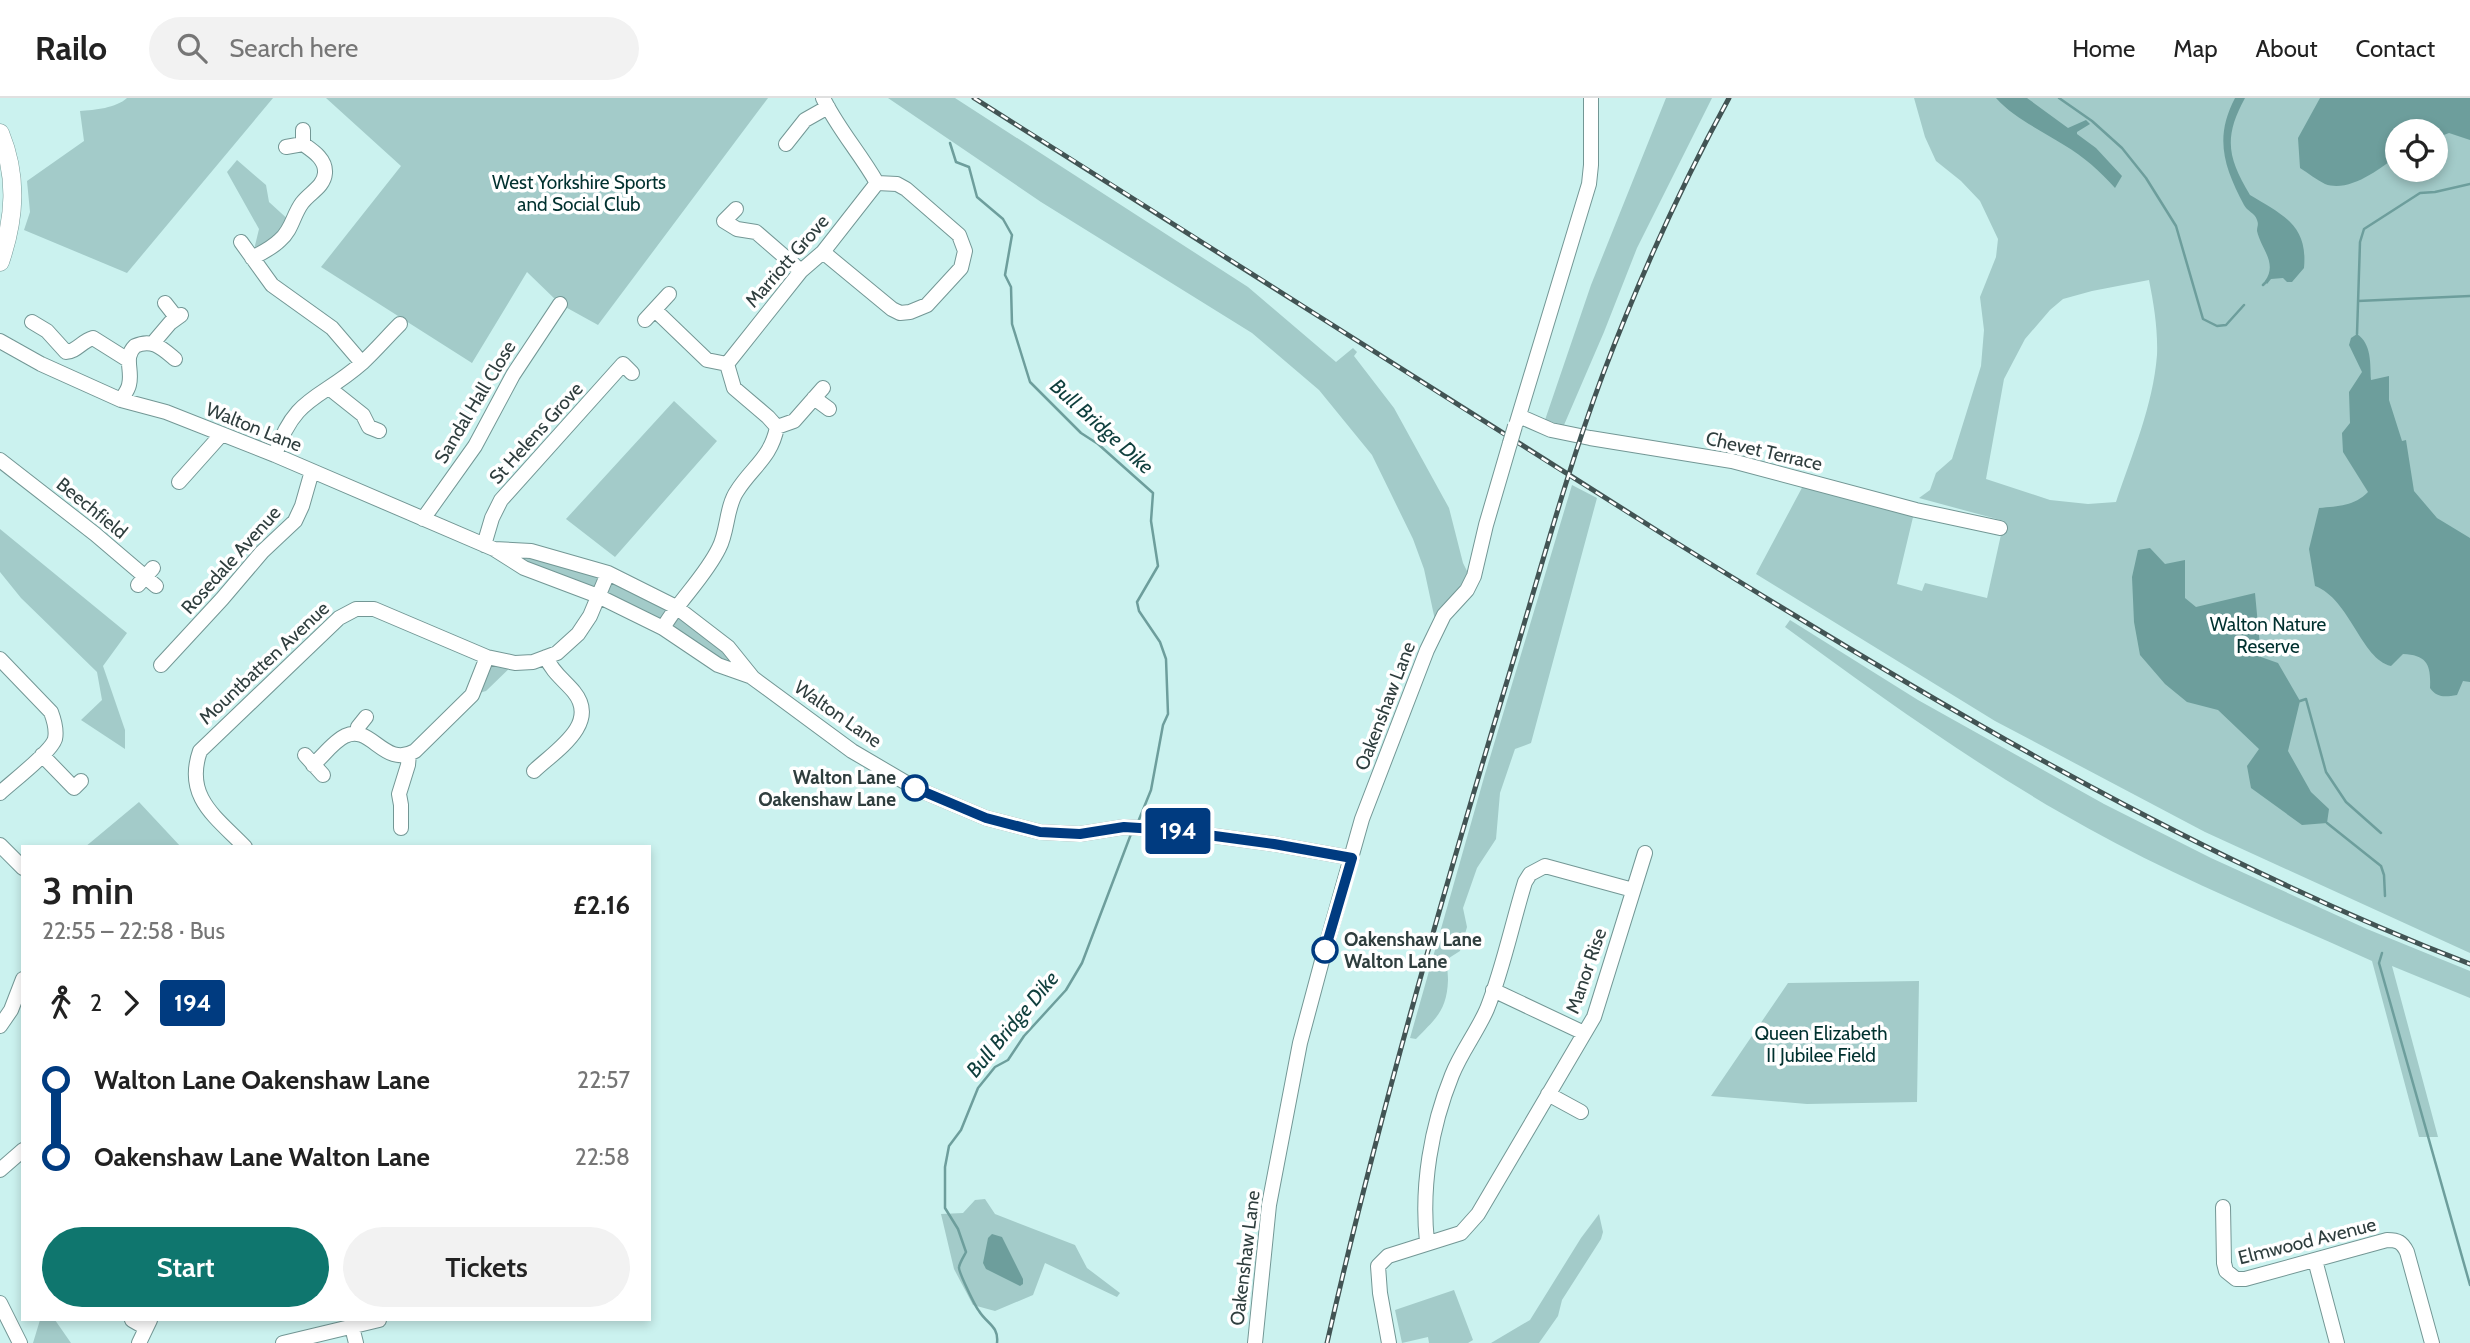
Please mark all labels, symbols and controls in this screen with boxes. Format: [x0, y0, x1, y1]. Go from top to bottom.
search box [149, 17, 639, 80]
text: Railo [35, 28, 107, 68]
icon: search [173, 29, 211, 67]
text: Search here [229, 32, 358, 64]
text: Home [2072, 34, 2135, 63]
text: Map [2173, 34, 2218, 63]
text: About [2256, 34, 2318, 63]
text: Contact [2356, 34, 2435, 63]
map controls [2385, 119, 2448, 182]
button: locate [2385, 119, 2448, 182]
park label: West Yorkshire Sports and Social Club [492, 171, 666, 216]
street label: Marriott Grove [740, 210, 834, 312]
street label: Sandal Hall Close [429, 336, 521, 467]
water label: Bull Bridge Dike [1045, 373, 1159, 479]
street label: St Helens Grove [484, 377, 588, 489]
street label: Walton Lane [203, 397, 306, 457]
street label: Chevet Terrace [1704, 426, 1825, 476]
street label: Beechfield [52, 472, 132, 544]
street label: Rosedale Avenue [176, 501, 286, 619]
street label: Mountbatten Avenue [194, 597, 334, 729]
park label: Walton Nature Reserve [2210, 613, 2326, 658]
street label: Oakenshaw Lane [1350, 638, 1420, 774]
street label: Walton Lane [790, 676, 886, 753]
place label: Walton Lane Oakenshaw Lane [758, 766, 896, 811]
marker: Walton Lane Oakenshaw Lane [902, 775, 928, 801]
line badge: 194 [1138, 808, 1218, 854]
text: 194 [1159, 816, 1197, 845]
text: 3 min [42, 867, 134, 914]
text: £2.16 [573, 889, 630, 921]
text: 22:55 – 22:58 · Bus [42, 917, 225, 945]
street label: Manor Rise [1561, 925, 1611, 1017]
place label: Oakenshaw Lane Walton Lane [1344, 928, 1482, 973]
marker: Oakenshaw Lane Walton Lane [1312, 937, 1338, 963]
water label: Bull Bridge Dike [961, 966, 1064, 1082]
icon: walk [42, 984, 80, 1022]
icon: forward [112, 984, 150, 1022]
text: 194 [174, 988, 211, 1017]
text: 2 [90, 989, 102, 1017]
park label: Queen Elizabeth II Jubilee Field [1755, 1022, 1887, 1067]
text: Walton Lane Oakenshaw Lane [94, 1064, 430, 1096]
text: 22:57 [577, 1066, 630, 1094]
text: Oakenshaw Lane Walton Lane [94, 1141, 430, 1173]
text: 22:58 [575, 1143, 630, 1171]
street label: Oakenshaw Lane [1225, 1189, 1265, 1327]
street label: Elmwood Avenue [2236, 1213, 2379, 1269]
button: Start [42, 1227, 329, 1307]
button: Tickets [343, 1227, 630, 1307]

